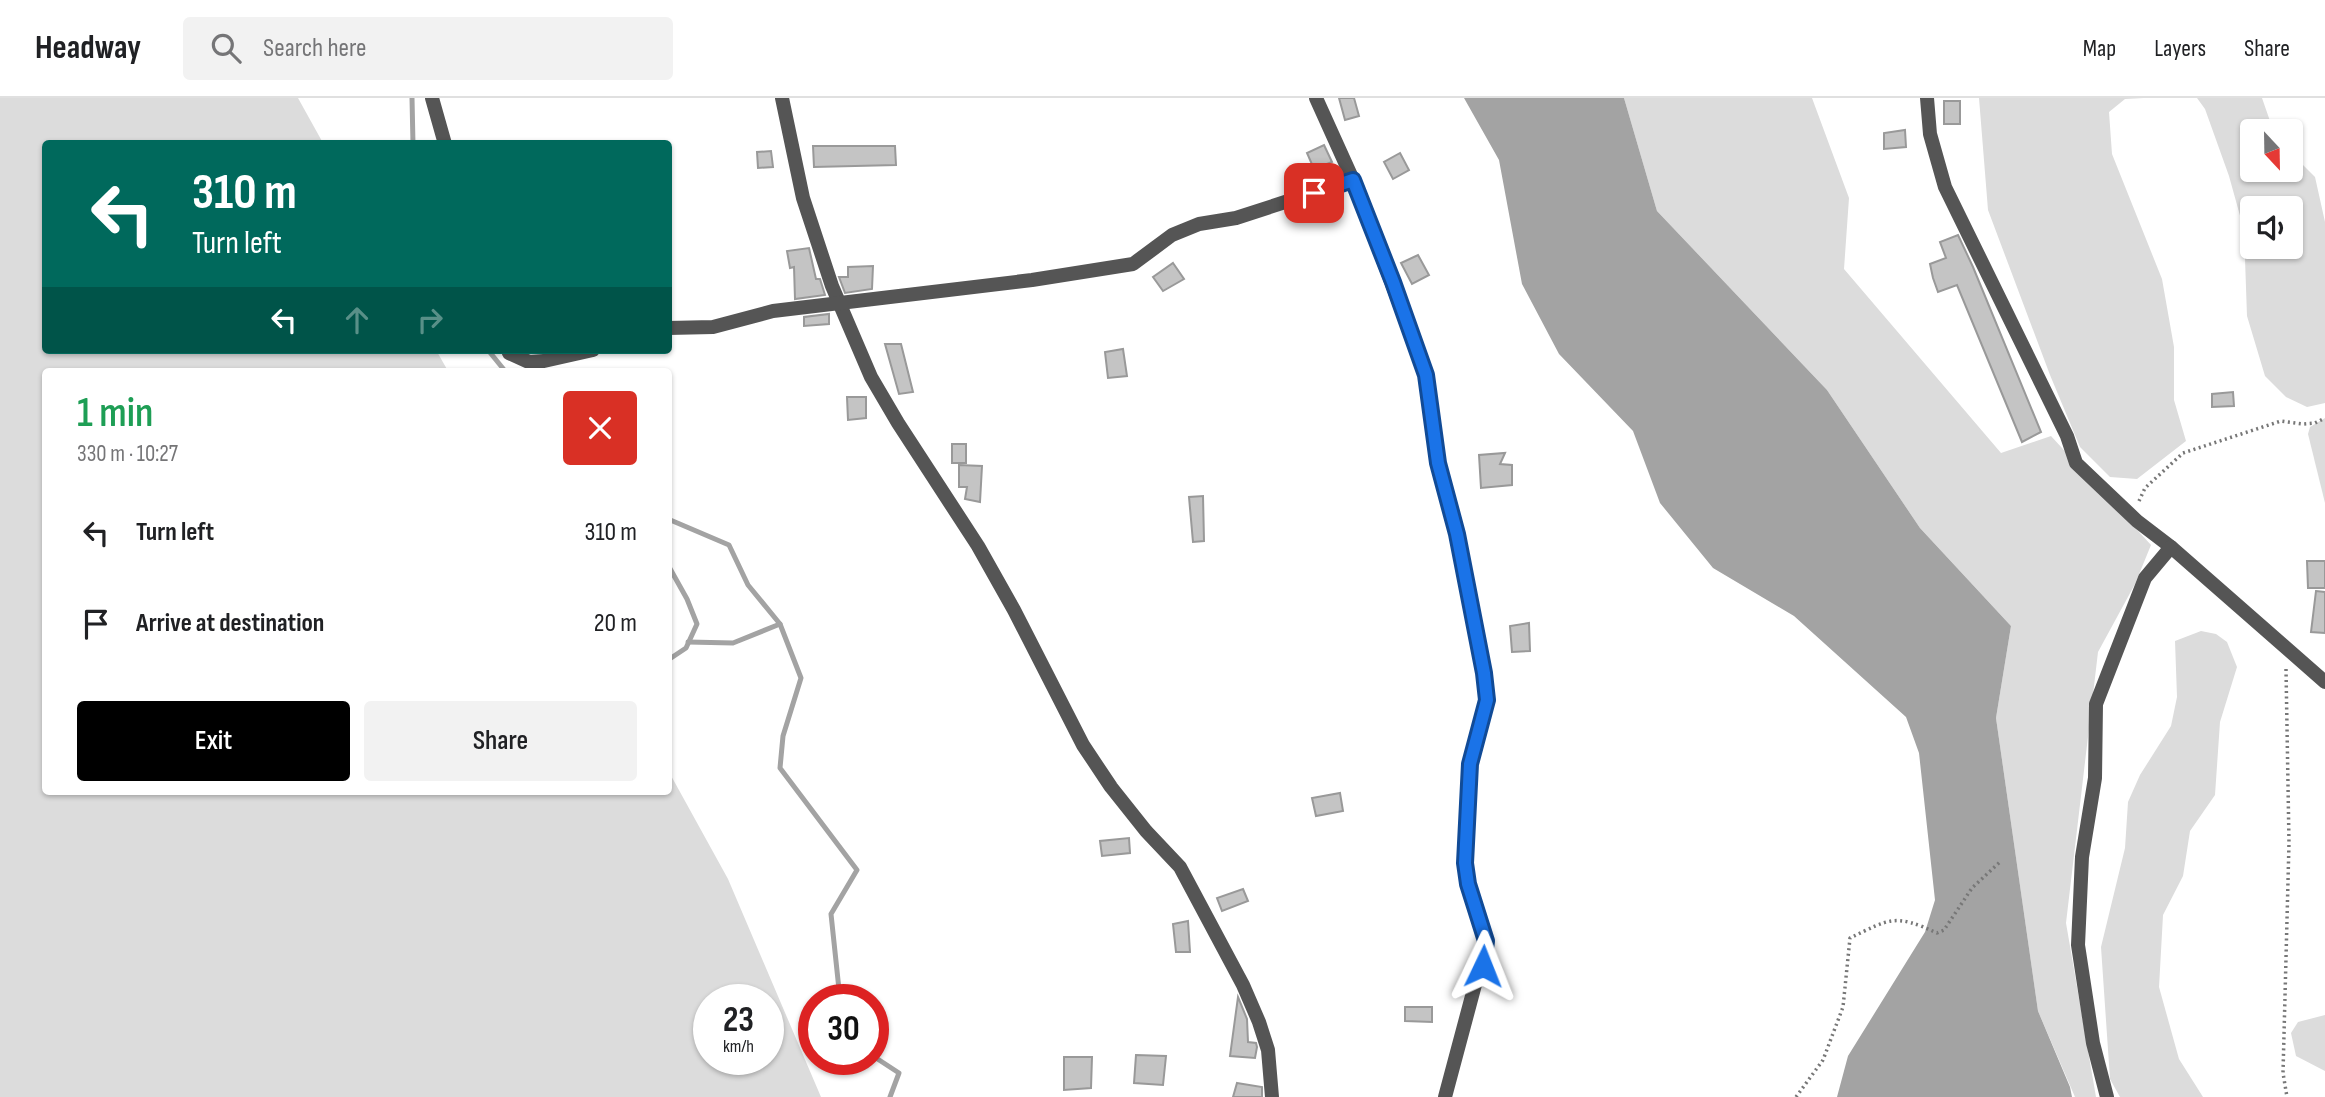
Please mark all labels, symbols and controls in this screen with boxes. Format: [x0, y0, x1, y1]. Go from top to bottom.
search box [183, 17, 673, 80]
text: Headway [35, 28, 141, 68]
icon: search [207, 29, 245, 67]
text: Search here [263, 33, 366, 64]
text: Map [2083, 34, 2116, 63]
text: Layers [2154, 34, 2206, 63]
text: Share [2244, 34, 2290, 63]
north arrow [2240, 119, 2303, 182]
map controls [2240, 119, 2303, 259]
pin [1284, 163, 1344, 223]
text: 310 m [192, 164, 297, 223]
icon: left [77, 168, 168, 259]
icon: arrive [1295, 174, 1333, 212]
button: sound [2240, 196, 2303, 259]
text: Turn left [192, 224, 282, 263]
icon: left [265, 301, 303, 339]
icon: ahead [338, 301, 376, 339]
icon: right [411, 301, 449, 339]
text: 1 min [77, 388, 153, 439]
button: close [563, 391, 637, 465]
text: 330 m · 10:27 [77, 440, 178, 468]
icon: left [77, 514, 115, 552]
text: Turn left [136, 517, 214, 548]
text: 310 m [585, 517, 637, 548]
icon: arrive [77, 605, 115, 643]
text: Arrive at destination [136, 608, 324, 639]
text: 20 m [594, 608, 637, 639]
button: Exit [77, 701, 350, 781]
button: Share [364, 701, 637, 781]
position arrow [1446, 929, 1520, 1003]
speed limit sign: 30 [798, 984, 889, 1075]
text: 23 [723, 999, 754, 1042]
text: km/h [723, 1036, 754, 1057]

